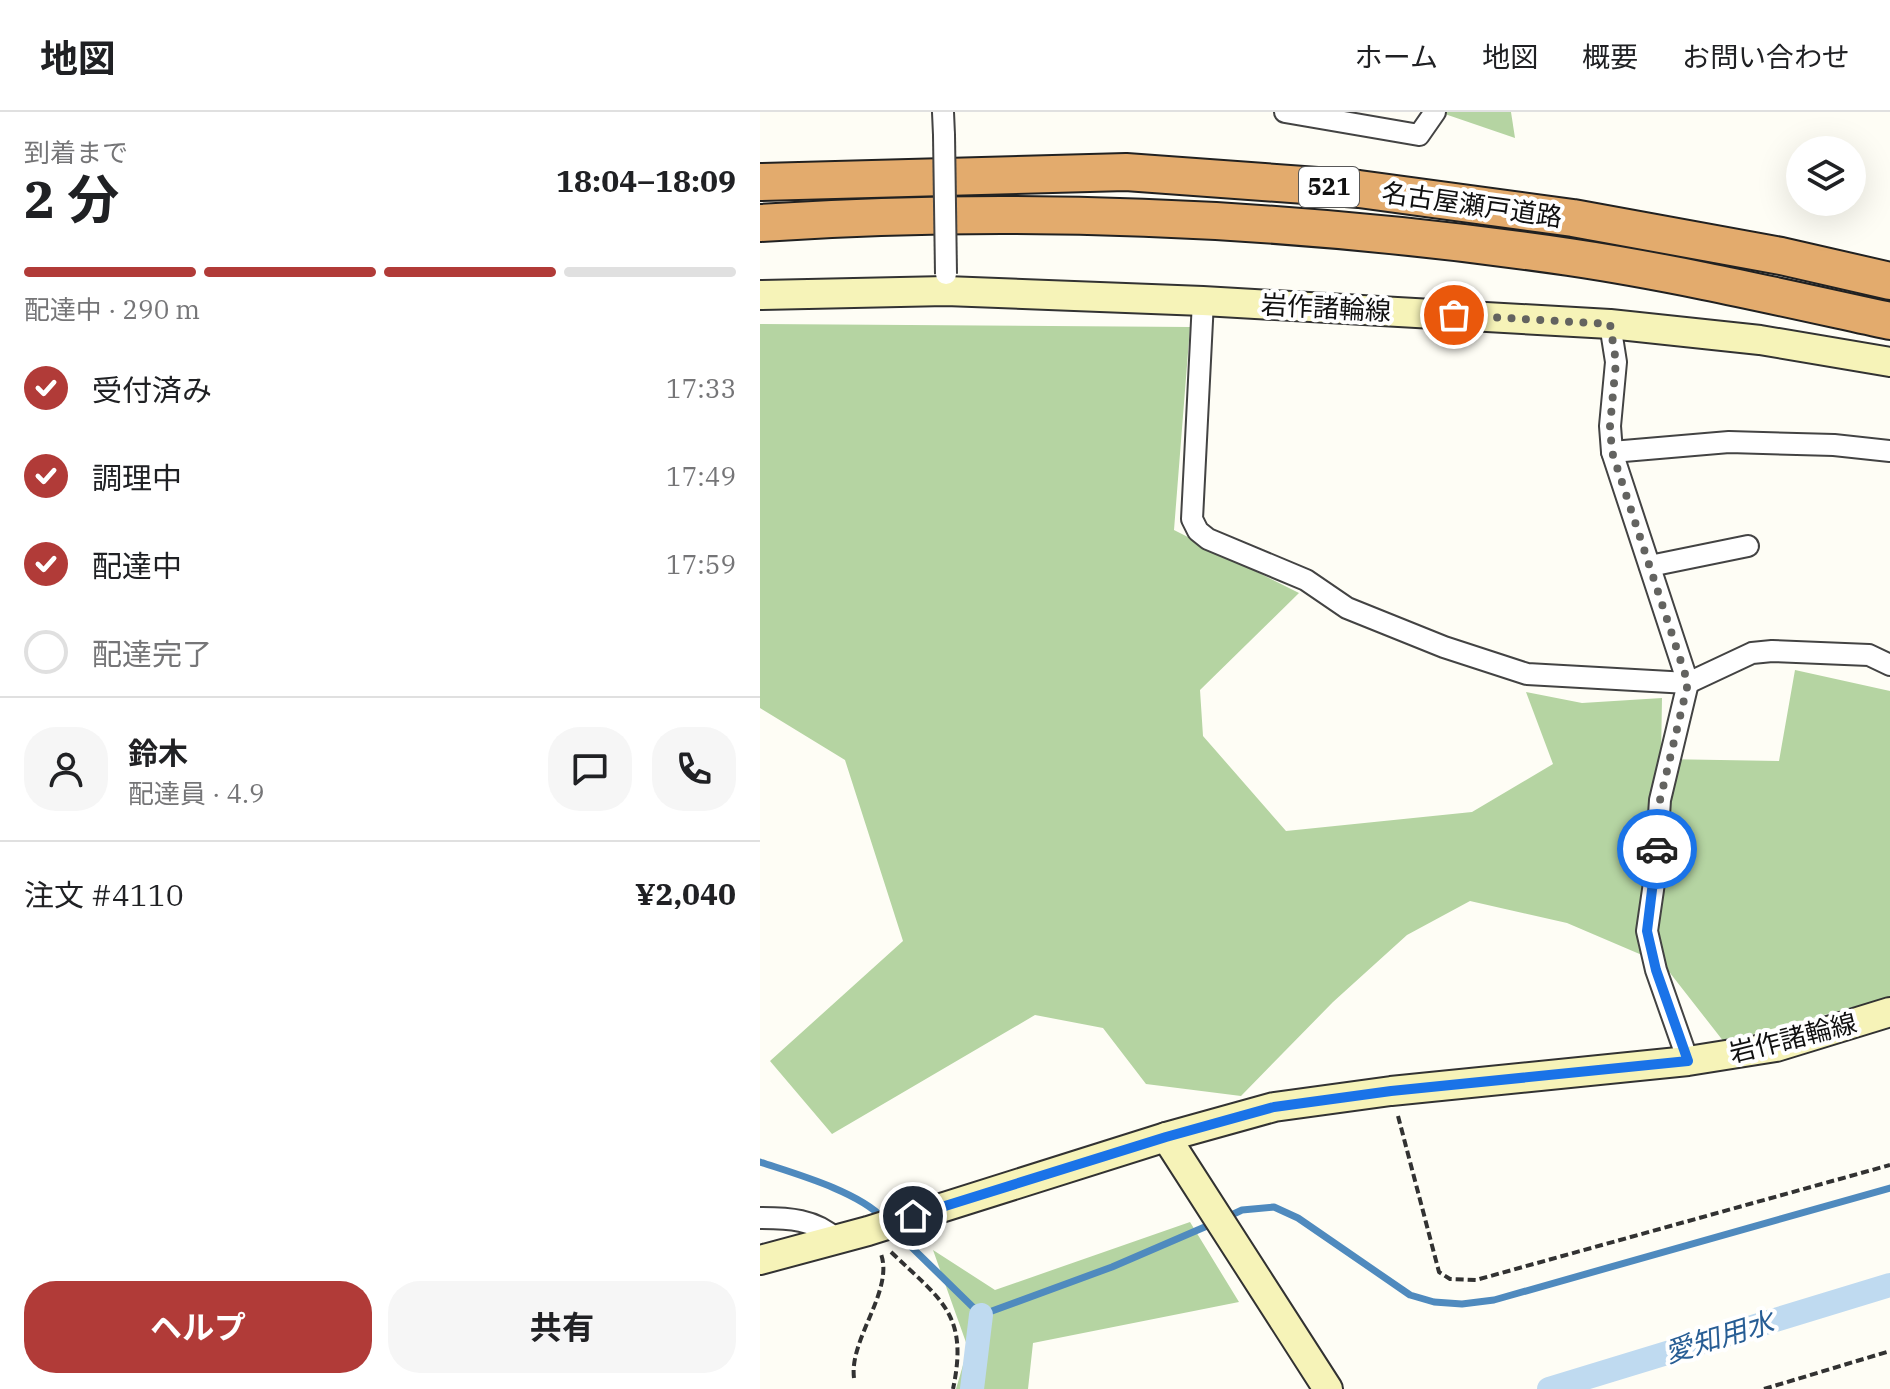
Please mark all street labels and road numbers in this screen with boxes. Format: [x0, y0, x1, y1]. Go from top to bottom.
road number: 521 [1299, 167, 1359, 207]
street label: 名古屋瀬戸道路 [1380, 175, 1565, 234]
street label: 岩作諸輪線 [1260, 287, 1392, 327]
street label: 岩作諸輪線 [1726, 1005, 1860, 1069]

